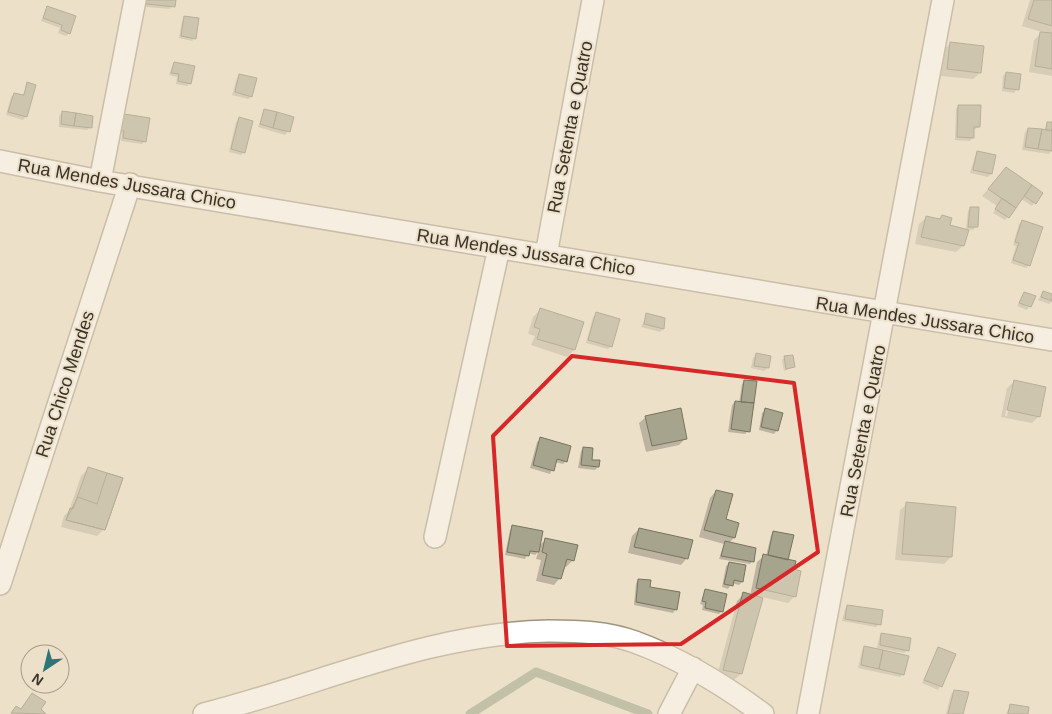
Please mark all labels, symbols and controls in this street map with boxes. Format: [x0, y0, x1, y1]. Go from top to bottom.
street label: Rua Setenta e Quatro [543, 39, 597, 215]
street label: Rua Mendes Jussara Chico [16, 155, 238, 213]
street label: Rua Mendes Jussara Chico [415, 225, 637, 279]
street label: Rua Mendes Jussara Chico [814, 293, 1036, 347]
street label: Rua Chico Mendes [32, 308, 98, 460]
street label: Rua Setenta e Quatro [836, 343, 890, 519]
north arrow [20, 644, 70, 694]
text: N [29, 670, 46, 689]

